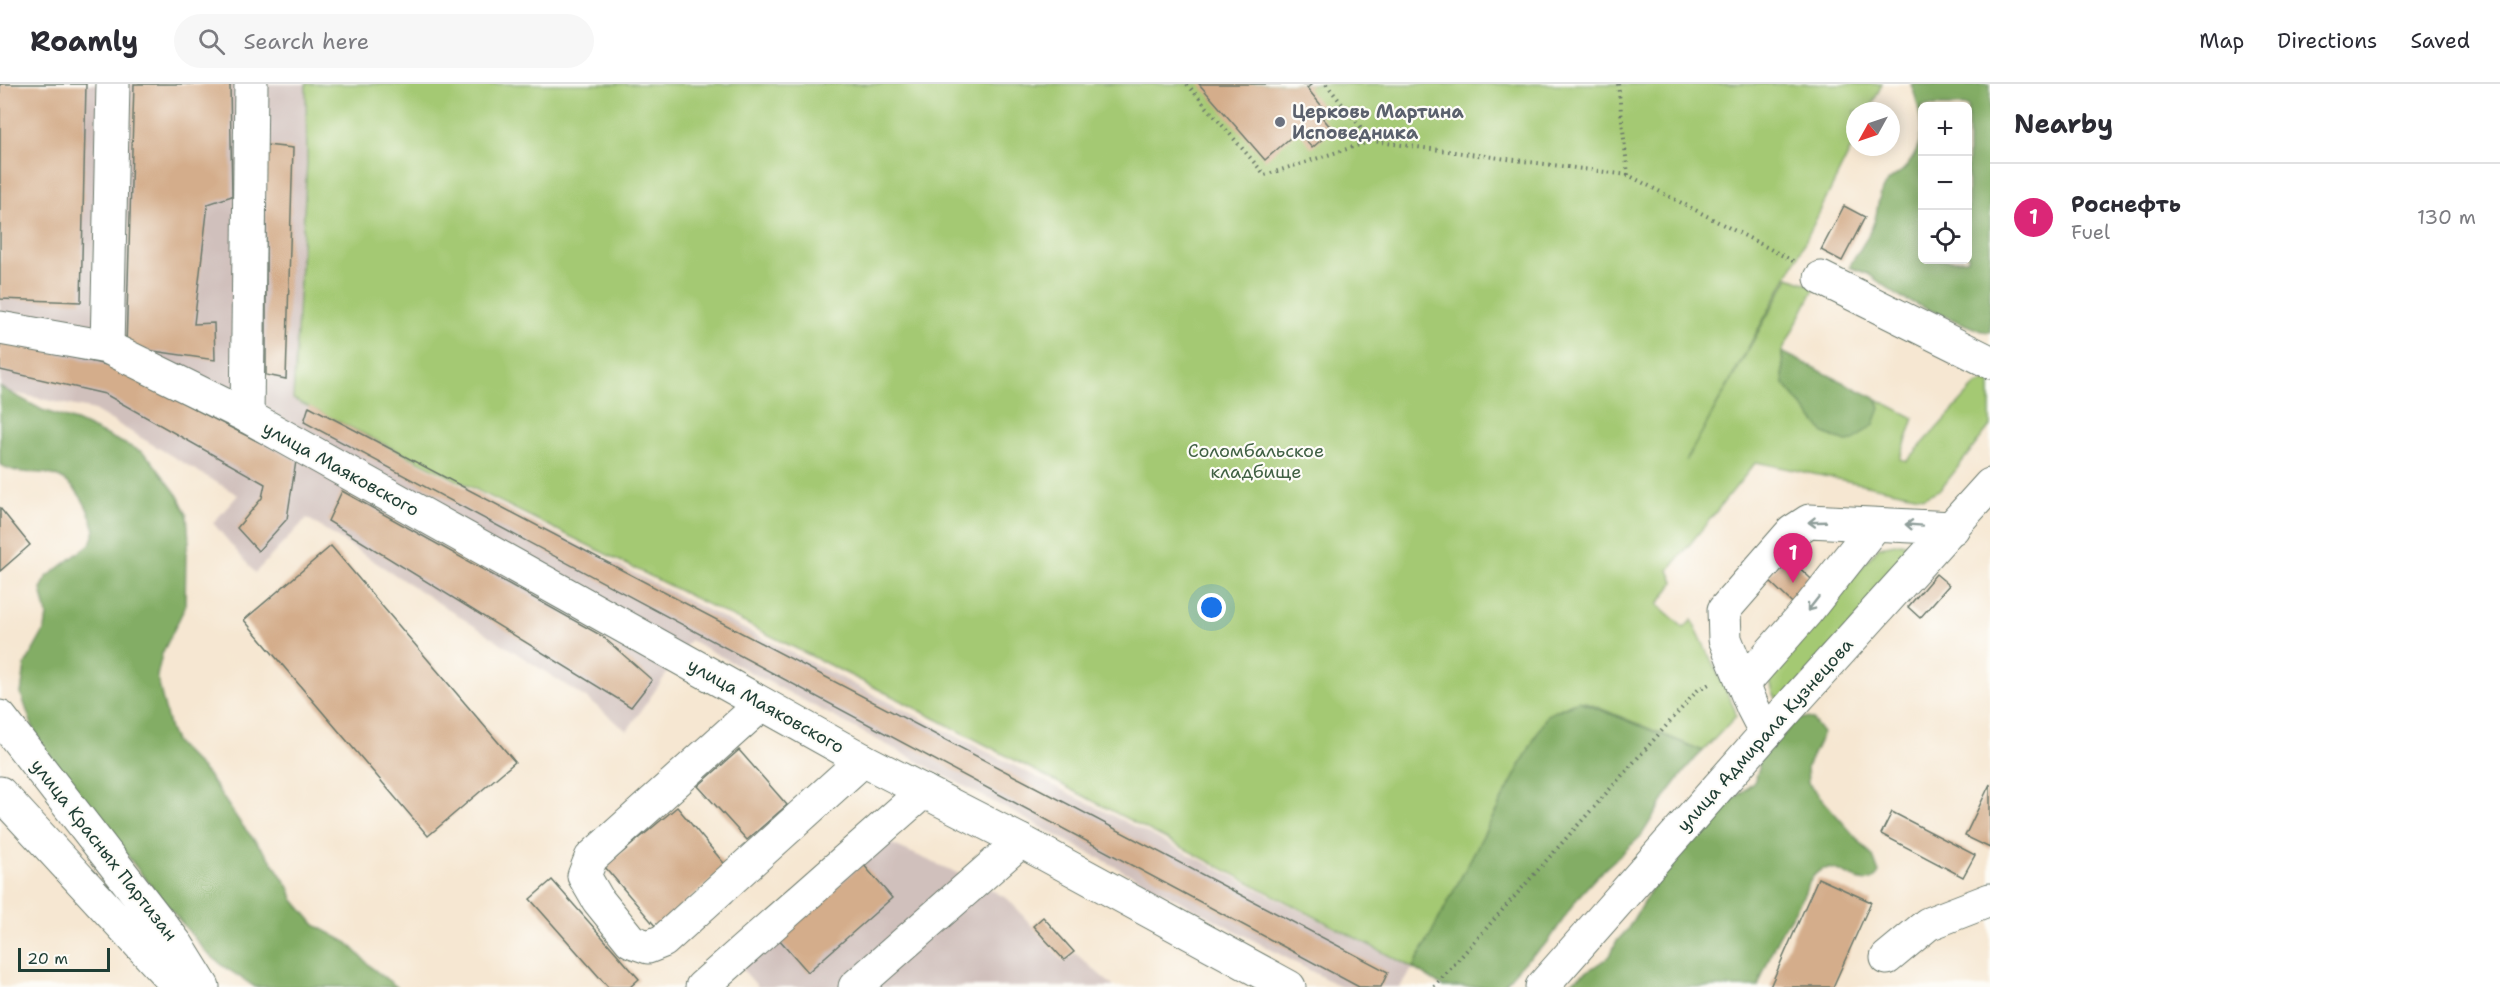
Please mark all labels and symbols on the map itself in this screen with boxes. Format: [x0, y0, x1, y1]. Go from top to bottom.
place label: Церковь Мартина Исповедника [1292, 100, 1464, 145]
north arrow [1846, 102, 1900, 156]
marker: Церковь Мартина Исповедника [1273, 115, 1287, 129]
street label: улица Маяковского [258, 416, 424, 522]
park label: Соломбальское кладбище [1188, 439, 1324, 484]
one-way arrow [1807, 517, 1827, 528]
one-way arrow [1904, 519, 1924, 530]
pin: 1 [1774, 534, 1812, 583]
your location [1197, 593, 1226, 622]
one-way arrow [1806, 596, 1819, 612]
street label: улица Адмирала Кузнецова [1672, 633, 1858, 837]
street label: улица Маяковского [683, 653, 849, 759]
street label: улица Красных Партизан [25, 754, 183, 946]
scale bar [18, 945, 110, 972]

